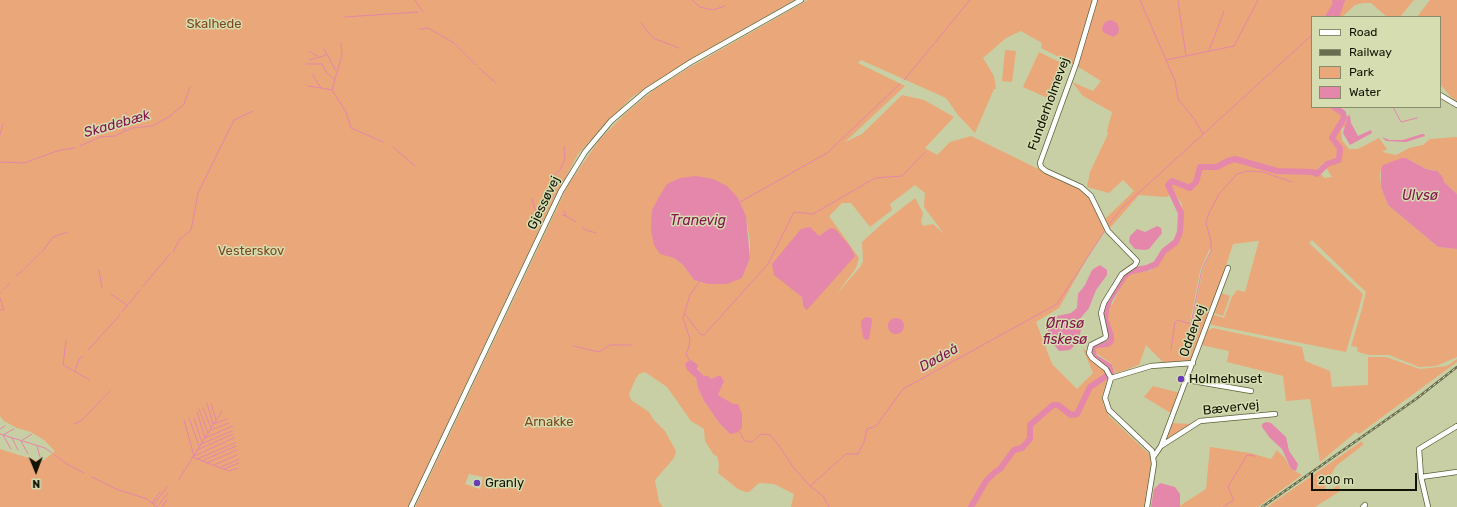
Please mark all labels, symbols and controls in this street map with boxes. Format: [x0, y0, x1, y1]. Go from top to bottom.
park label: Skalhede [186, 16, 242, 32]
legend [1311, 16, 1441, 108]
text: Road [1349, 25, 1377, 39]
text: Railway [1349, 45, 1392, 59]
street label: Funderholmevej [1025, 55, 1073, 153]
text: Park [1349, 65, 1374, 79]
text: Water [1349, 85, 1381, 99]
water label: Skadebæk [82, 107, 152, 141]
street label: Gjessøvej [524, 174, 564, 232]
water label: Ulvsø [1402, 188, 1438, 204]
water label: Tranevig [670, 213, 726, 229]
park label: Vesterskov [218, 243, 284, 259]
street label: Oddervej [1176, 303, 1210, 359]
water label: Ørnsø fiskesø [1043, 316, 1087, 348]
water label: Dødeå [917, 340, 961, 376]
place label: Holmehuset [1189, 371, 1262, 387]
marker: Holmehuset [1176, 374, 1186, 384]
street label: Bævervej [1202, 397, 1260, 419]
park label: Arnakke [524, 414, 574, 430]
north arrow [16, 451, 56, 491]
scale bar [1313, 465, 1419, 491]
text: 200 m [1318, 473, 1354, 487]
place label: Granly [485, 475, 524, 491]
text: N [32, 477, 40, 490]
marker: Granly [472, 478, 482, 488]

